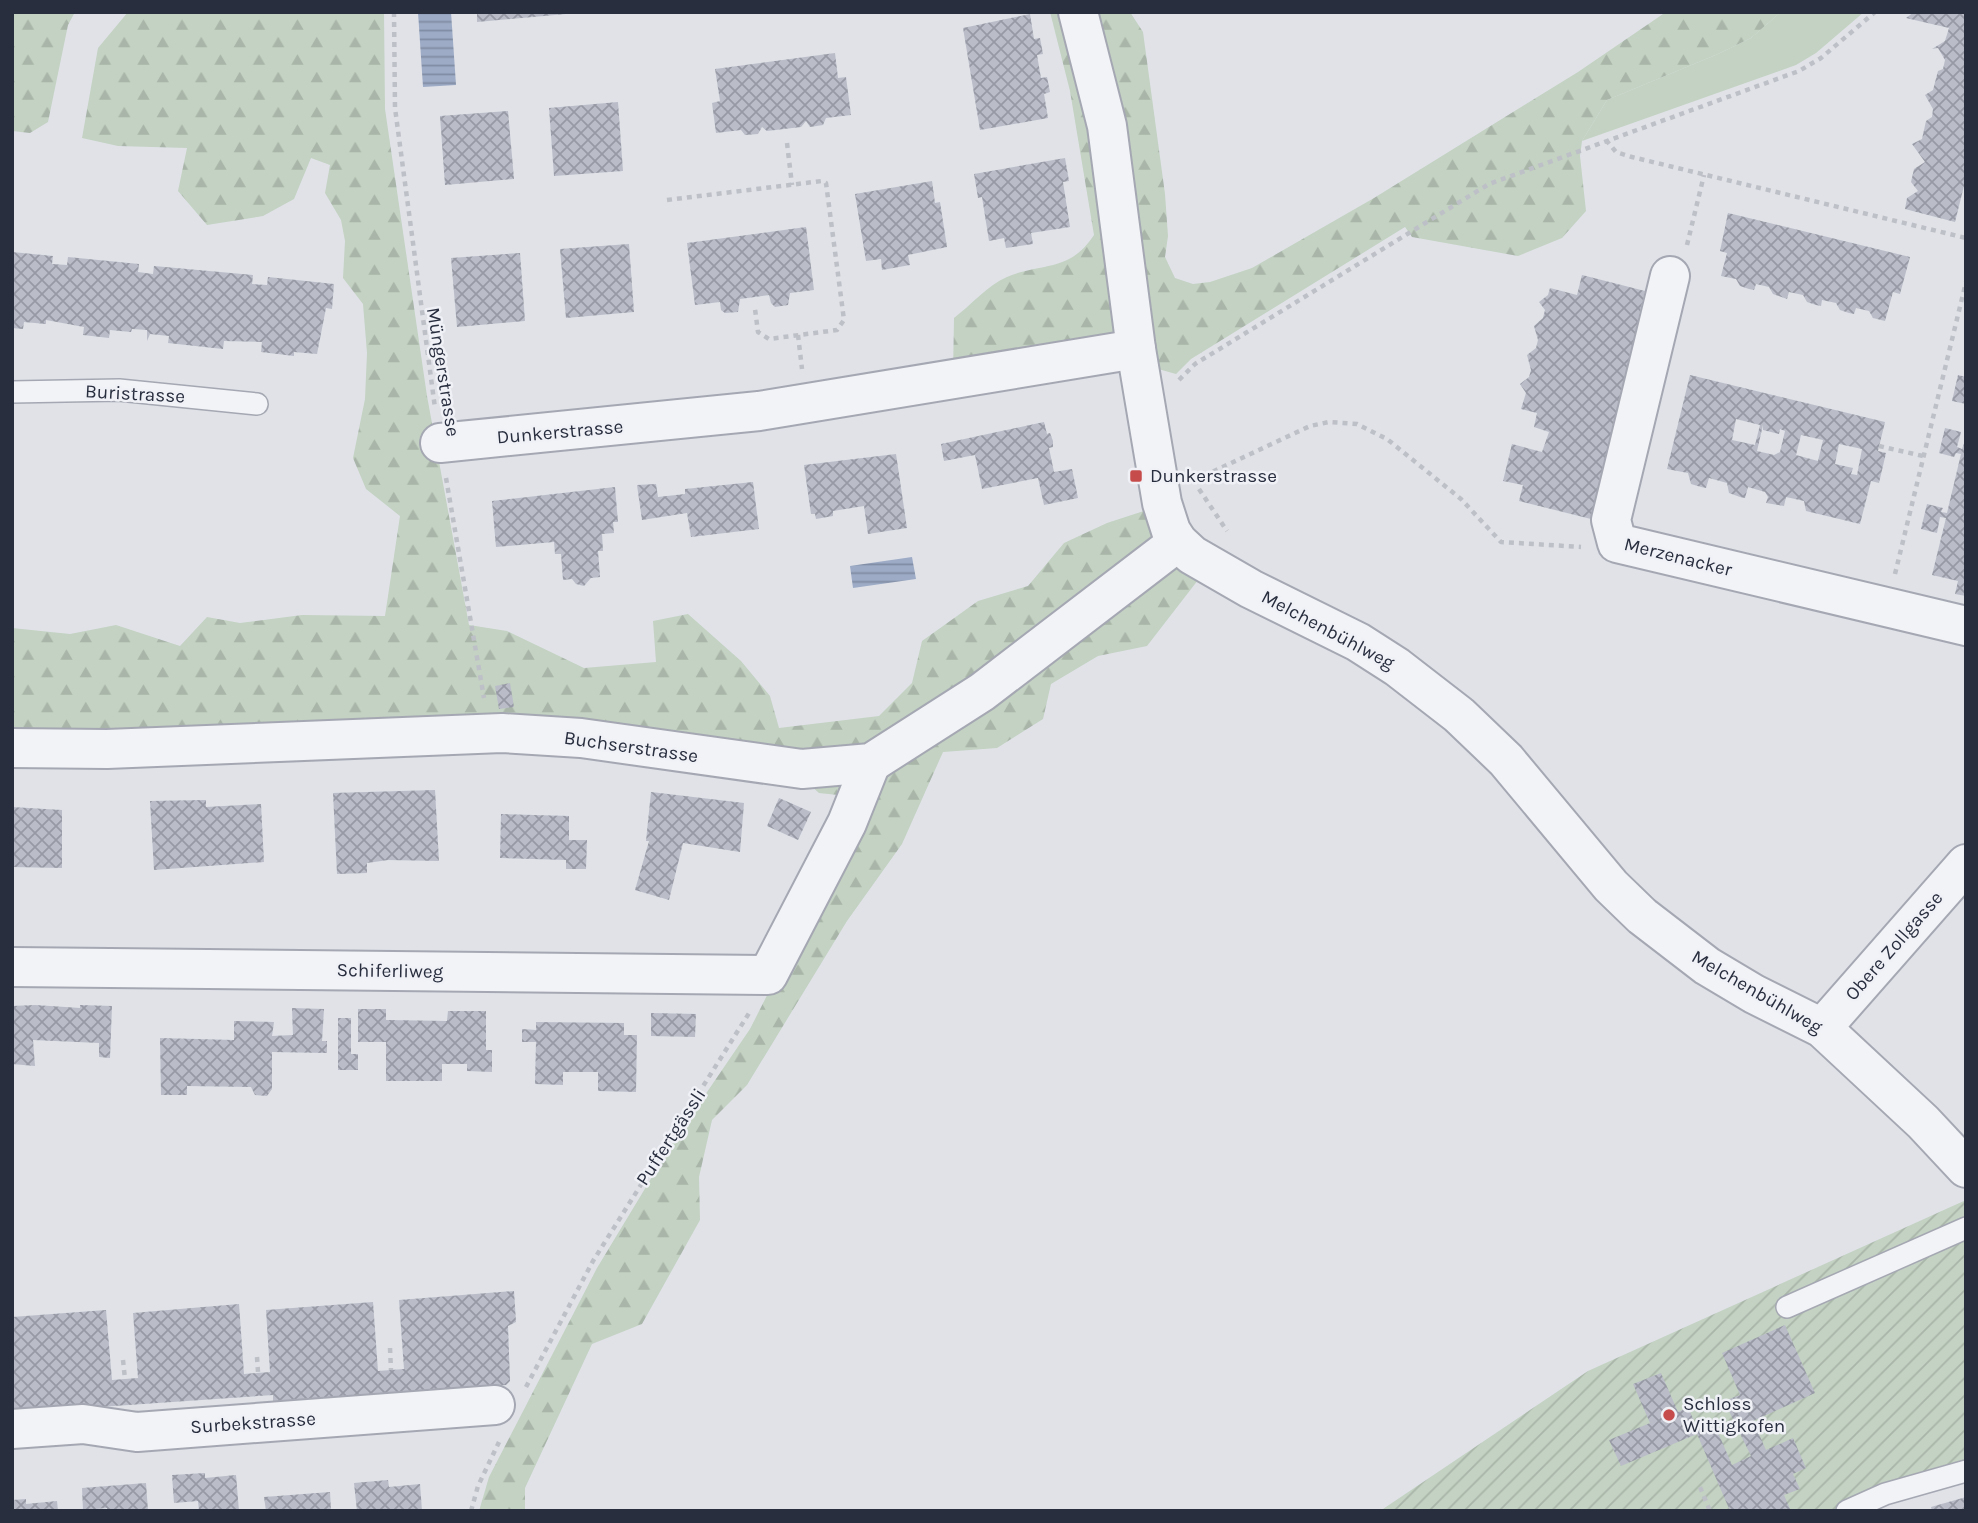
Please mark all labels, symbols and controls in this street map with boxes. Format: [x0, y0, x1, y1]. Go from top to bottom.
street label: Müngerstrasse [422, 306, 464, 438]
street label: Buristrasse [84, 380, 186, 408]
street label: Dunkerstrasse [496, 416, 624, 448]
place label: Dunkerstrasse [1150, 465, 1277, 487]
marker: Dunkerstrasse [1128, 468, 1144, 484]
street label: Merzenacker [1622, 533, 1734, 581]
street label: Melchenbühlweg [1258, 586, 1399, 674]
street label: Buchserstrasse [562, 727, 700, 767]
street label: Obere Zollgasse [1841, 887, 1947, 1005]
street label: Melchenbühlweg [1688, 946, 1827, 1039]
street label: Schiferliweg [336, 959, 444, 983]
street label: Puffertgässli [632, 1084, 710, 1190]
place label: Schloss Wittigkofen [1683, 1393, 1785, 1437]
marker: Schloss Wittigkofen [1661, 1407, 1677, 1423]
street label: Surbekstrasse [190, 1408, 316, 1438]

